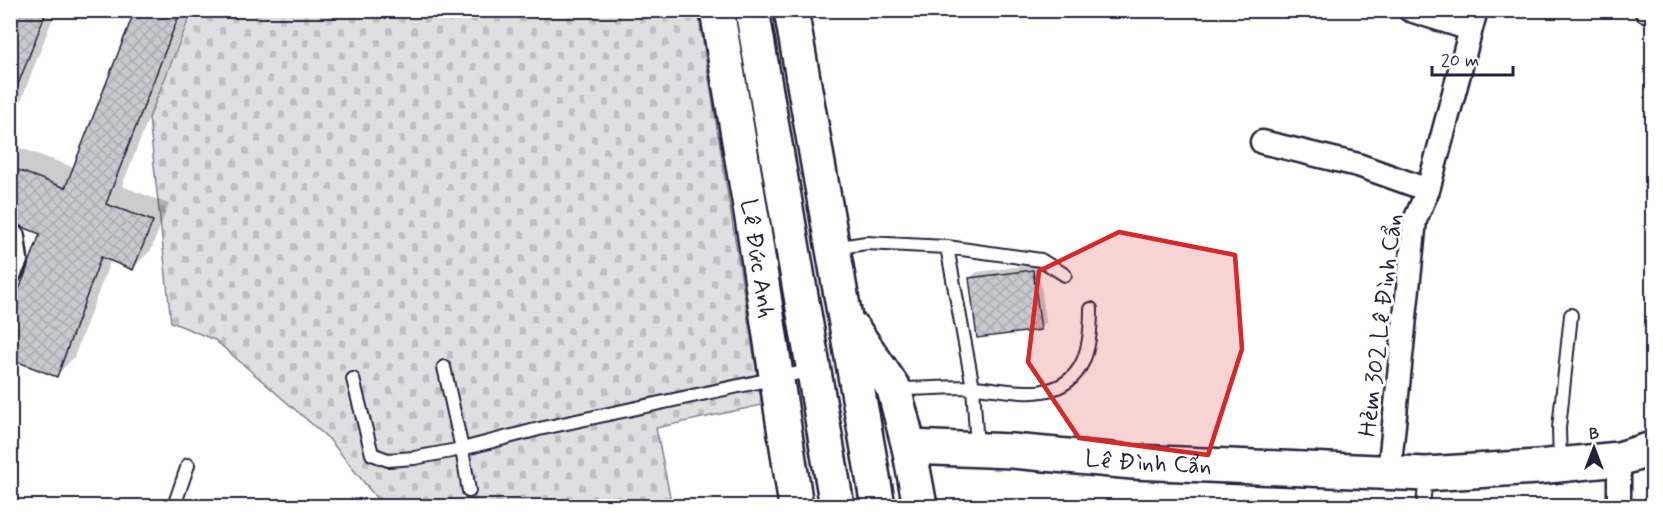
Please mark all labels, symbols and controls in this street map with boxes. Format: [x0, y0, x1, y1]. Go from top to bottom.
scale bar [1432, 39, 1513, 77]
text: 20 m [1441, 49, 1479, 73]
street label: Lê Đức Anh [732, 197, 781, 321]
street label: Hẻm 302 Lê Đình Cẩn [1352, 212, 1411, 439]
north arrow [1564, 418, 1624, 478]
text: B [1589, 424, 1599, 445]
street label: Lê Đình Cẩn [1084, 444, 1212, 482]

